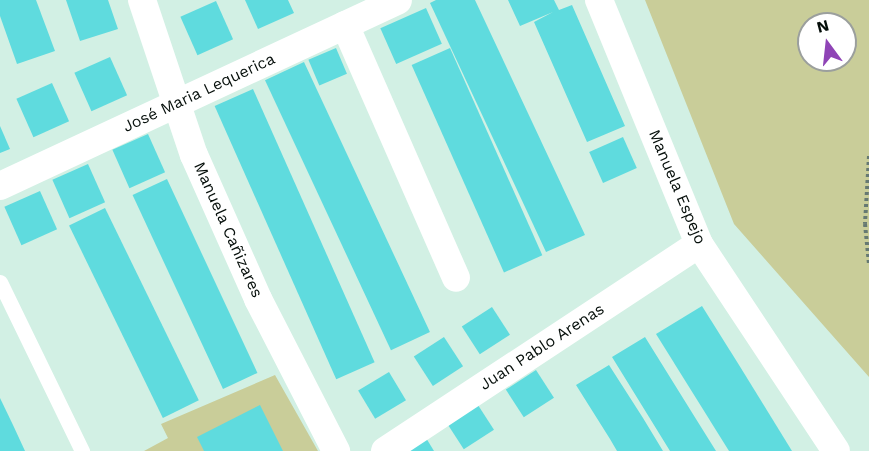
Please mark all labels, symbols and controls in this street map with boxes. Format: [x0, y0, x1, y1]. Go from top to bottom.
north arrow [797, 12, 857, 72]
text: N [815, 15, 831, 37]
street label: José Maria Lequerica [120, 49, 278, 137]
street label: Manuela Espejo [644, 127, 710, 247]
street label: Manuela Cañizares [189, 159, 267, 301]
street label: Juan Pablo Arenas [476, 299, 608, 395]

